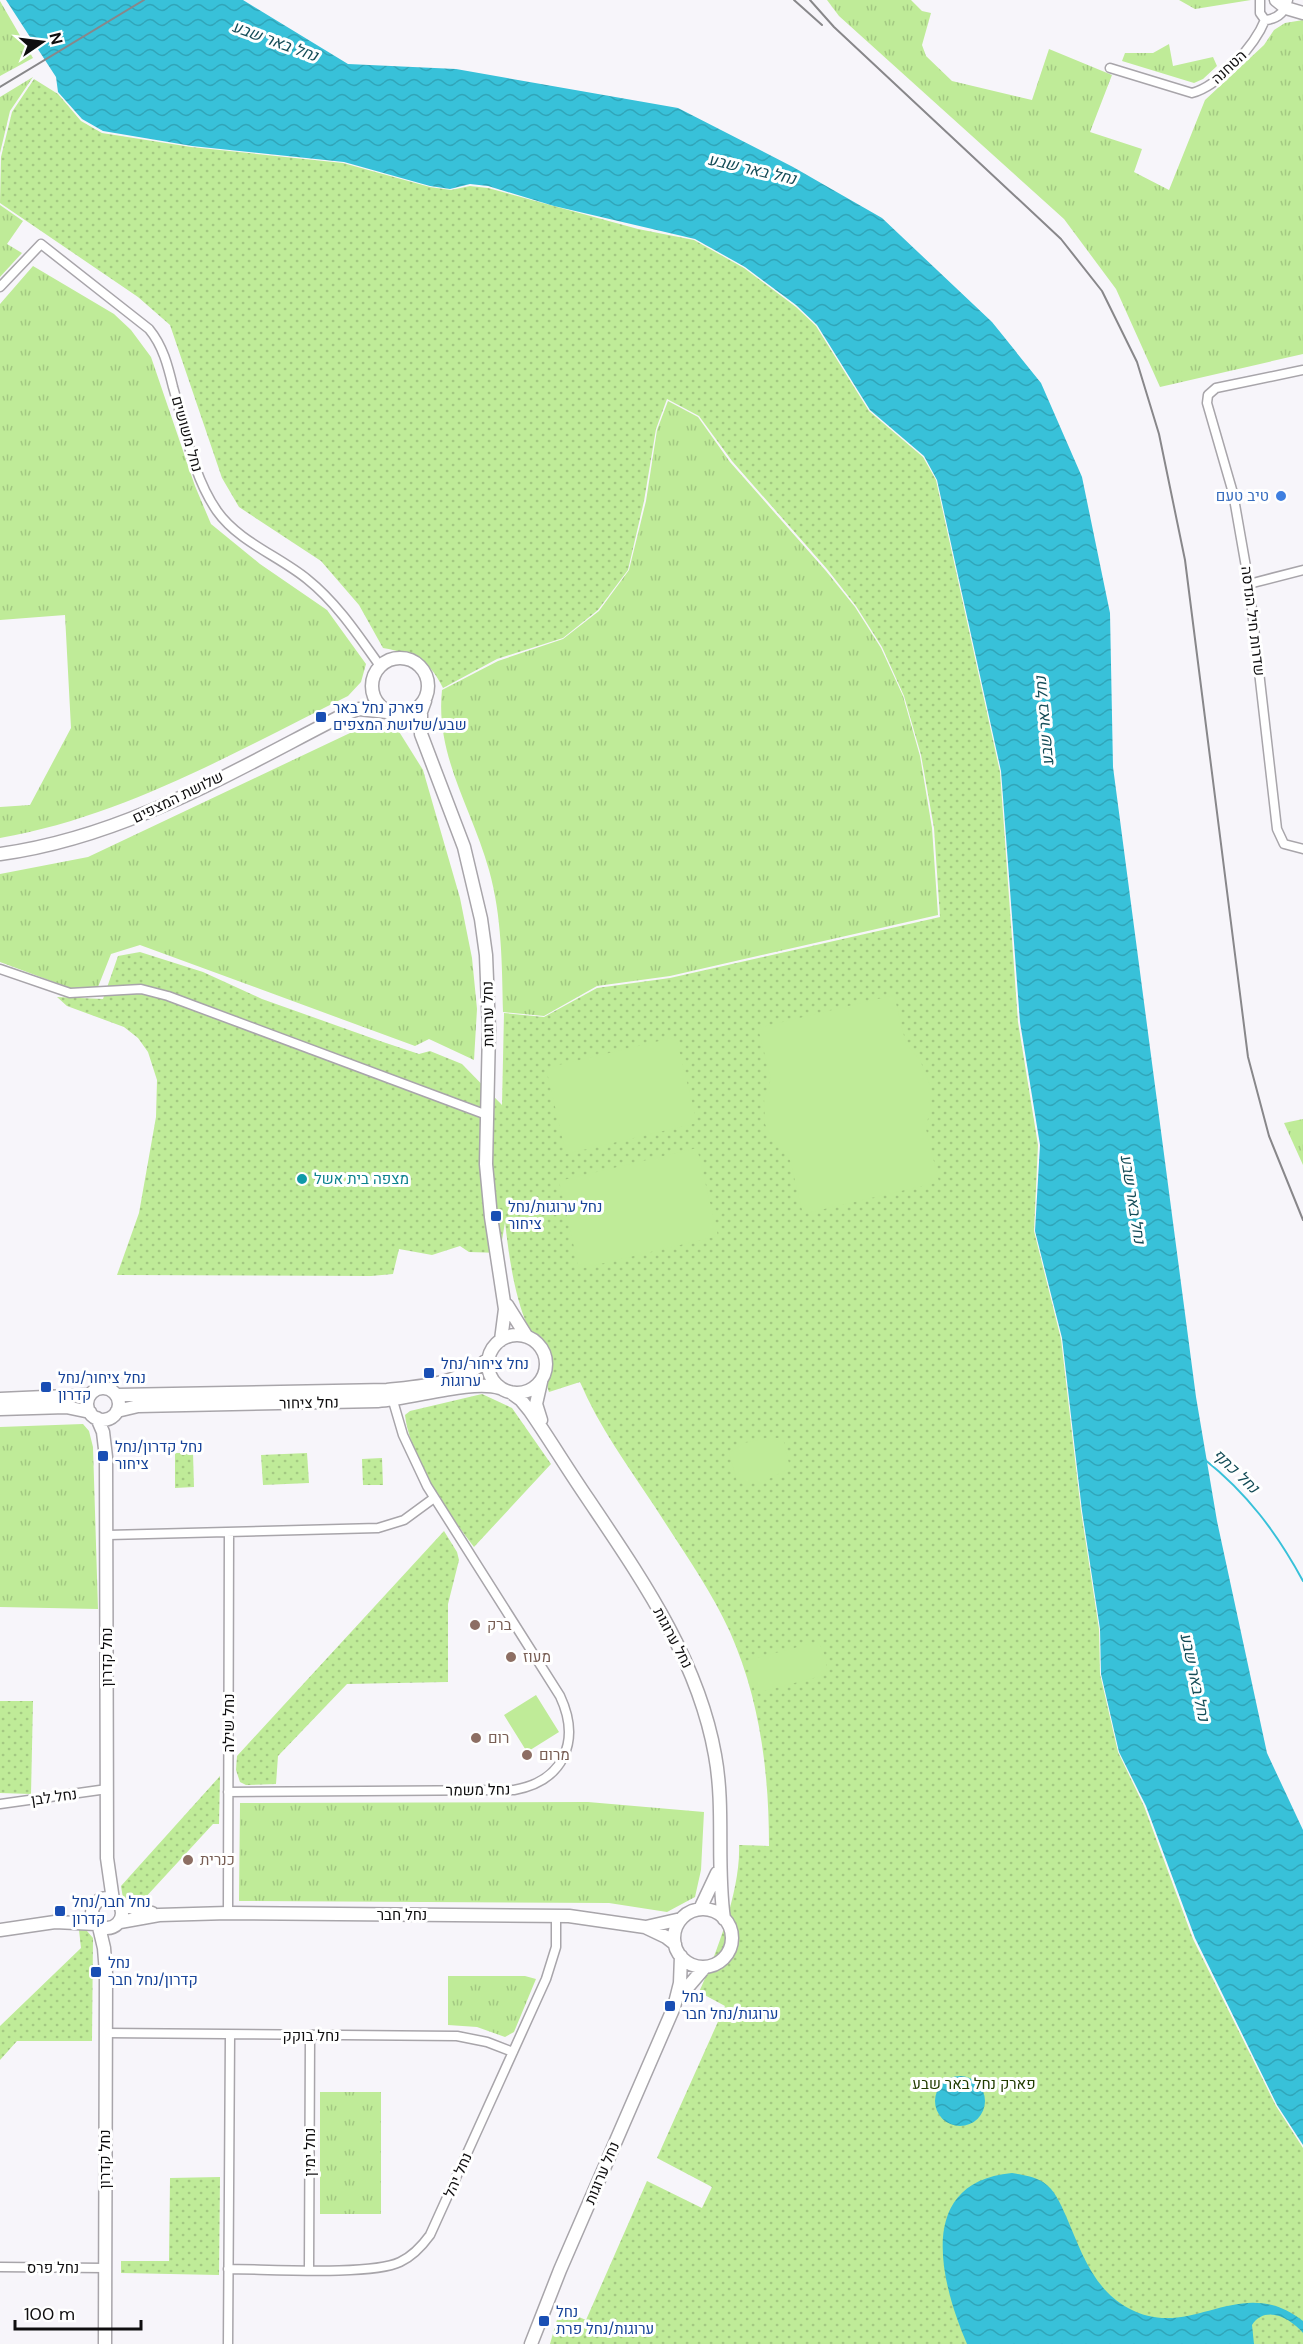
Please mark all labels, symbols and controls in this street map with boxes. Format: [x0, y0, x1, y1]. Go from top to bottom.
north arrow [12, 12, 72, 72]
water label: נחל באר שבע [229, 16, 322, 67]
text: N [44, 30, 68, 47]
street label: הטחנה [1207, 46, 1251, 88]
water label: נחל באר שבע [706, 149, 799, 190]
street label: נחל משושים [167, 394, 207, 474]
place label: טיב טעם [1216, 486, 1269, 506]
marker: טיב טעם [1274, 489, 1288, 503]
street label: שדרות חיל הנדסה [1236, 565, 1270, 677]
water label: נחל באר שבע [1030, 674, 1058, 767]
place label: פארק נחל באר שבע/שלושת המצפים [333, 698, 467, 735]
marker: פארק נחל באר שבע/שלושת המצפים [314, 710, 328, 724]
street label: שלושת המצפים [129, 766, 227, 828]
street label: נחל ערוגות [477, 981, 499, 1047]
water label: נחל באר שבע [1116, 1153, 1151, 1246]
place label: מצפה בית אשל [314, 1169, 409, 1189]
marker: מצפה בית אשל [295, 1172, 309, 1186]
place label: נחל ערוגות/נחל ציחור [508, 1197, 602, 1234]
marker: נחל ערוגות/נחל ציחור [489, 1209, 503, 1223]
place label: נחל ציחור/נחל ערוגות [441, 1354, 529, 1391]
marker: נחל ציחור/נחל ערוגות [422, 1366, 436, 1380]
place label: נחל ציחור/נחל קדרון [58, 1368, 146, 1405]
marker: נחל ציחור/נחל קדרון [39, 1380, 53, 1394]
street label: נחל ציחור [279, 1392, 339, 1414]
place label: נחל קדרון/נחל ציחור [115, 1437, 203, 1474]
water label: נחל כתף [1208, 1444, 1265, 1499]
marker: נחל קדרון/נחל ציחור [96, 1449, 110, 1463]
street label: נחל ערוגות [649, 1604, 697, 1672]
place label: ברק [487, 1615, 512, 1635]
marker: ברק [468, 1618, 482, 1632]
street label: נחל קדרון [97, 1627, 117, 1687]
water label: נחל באר שבע [1175, 1631, 1215, 1724]
place label: מעוז [523, 1647, 551, 1667]
marker: מעוז [504, 1650, 518, 1664]
street label: נחל שילה [219, 1693, 239, 1753]
place label: רום [488, 1728, 509, 1748]
marker: רום [469, 1731, 483, 1745]
place label: מרום [539, 1745, 570, 1765]
marker: מרום [520, 1748, 534, 1762]
street label: נחל משמר [446, 1779, 510, 1801]
street label: נחל לבן [30, 1784, 78, 1810]
place label: כנרית [200, 1850, 235, 1870]
marker: כנרית [181, 1853, 195, 1867]
place label: נחל חבר/נחל קדרון [72, 1892, 151, 1929]
marker: נחל חבר/נחל קדרון [53, 1904, 67, 1918]
street label: נחל חבר [377, 1905, 427, 1925]
place label: נחל קדרון/נחל חבר [108, 1953, 198, 1990]
marker: נחל קדרון/נחל חבר [89, 1965, 103, 1979]
place label: נחל ערוגות/נחל חבר [682, 1987, 779, 2024]
marker: נחל ערוגות/נחל חבר [663, 1999, 677, 2013]
street label: נחל בוקק [282, 2026, 340, 2046]
park label: פארק נחל באר שבע [912, 2074, 1036, 2094]
street label: נחל ימין [300, 2127, 320, 2177]
street label: נחל קדרון [95, 2129, 115, 2189]
street label: נחל ערוגות [580, 2139, 624, 2207]
street label: נחל יהל [439, 2149, 477, 2201]
street label: נחל פרס [27, 2258, 79, 2278]
scale bar [15, 2293, 141, 2331]
text: 100 m [24, 2302, 75, 2326]
place label: נחל ערוגות/נחל פרת [556, 2302, 654, 2339]
marker: נחל ערוגות/נחל פרת [537, 2314, 551, 2328]

